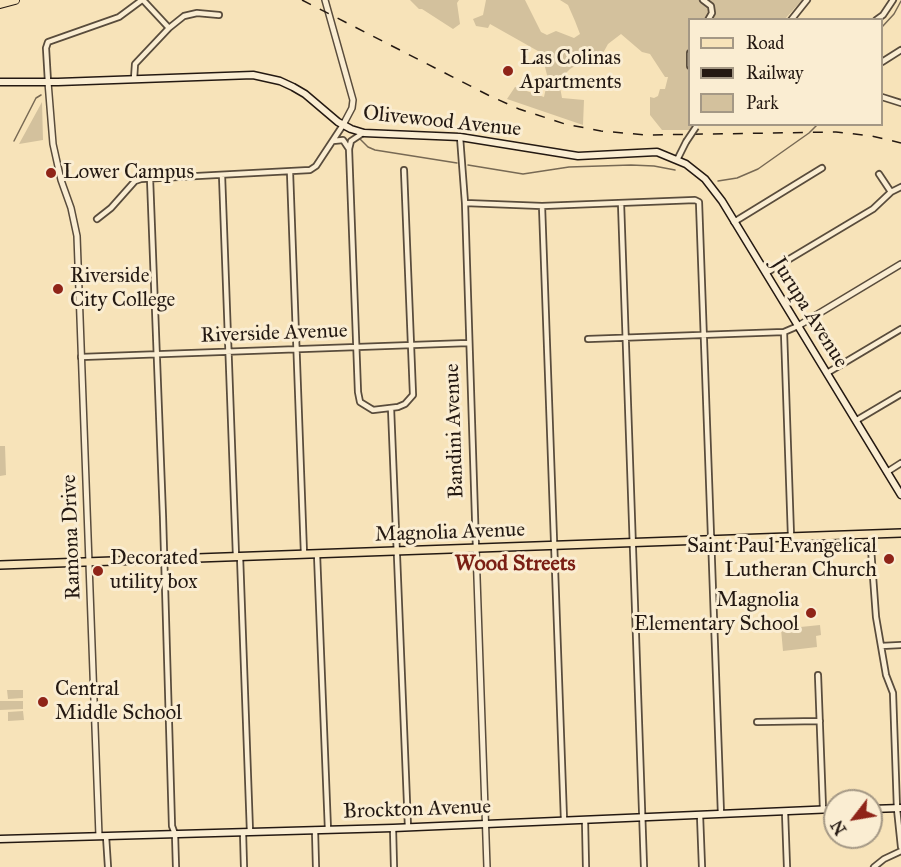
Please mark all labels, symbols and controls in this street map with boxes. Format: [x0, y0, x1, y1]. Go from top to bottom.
legend [688, 18, 883, 126]
text: Road [746, 32, 784, 54]
place label: Las Colinas Apartments [520, 46, 622, 96]
text: Railway [746, 62, 803, 84]
marker: Las Colinas Apartments [501, 64, 515, 78]
text: Park [746, 92, 779, 114]
street label: Olivewood Avenue [362, 101, 522, 143]
place label: Lower Campus [63, 160, 194, 186]
marker: Lower Campus [44, 166, 58, 180]
street label: Jurupa Avenue [765, 253, 853, 373]
place label: Riverside City College [70, 264, 175, 314]
marker: Riverside City College [51, 282, 65, 296]
street label: Riverside Avenue [200, 319, 348, 349]
street label: Bandini Avenue [440, 363, 470, 499]
street label: Ramona Drive [57, 474, 87, 600]
street label: Magnolia Avenue [374, 518, 526, 548]
place label: Saint Paul Evangelical Lutheran Church [687, 534, 877, 584]
place label: Decorated utility box [110, 546, 198, 596]
district label: Wood Streets [455, 552, 575, 578]
marker: Saint Paul Evangelical Lutheran Church [882, 552, 896, 566]
marker: Decorated utility box [91, 564, 105, 578]
place label: Magnolia Elementary School [634, 588, 799, 638]
marker: Magnolia Elementary School [804, 606, 818, 620]
place label: Central Middle School [55, 677, 182, 727]
marker: Central Middle School [36, 695, 50, 709]
north arrow [823, 789, 883, 849]
street label: Brockton Avenue [343, 795, 491, 825]
text: N [827, 817, 851, 838]

